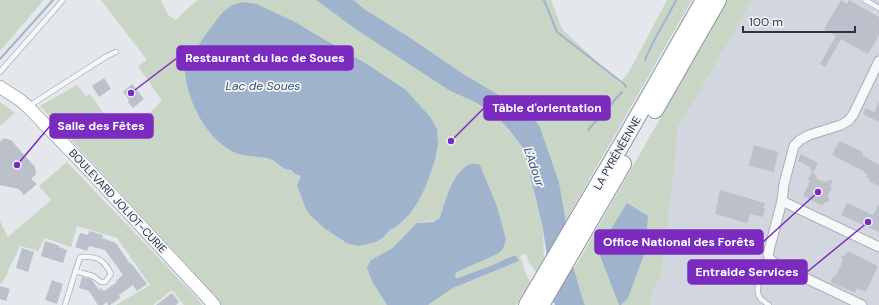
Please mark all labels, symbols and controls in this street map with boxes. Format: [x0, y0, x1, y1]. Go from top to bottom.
scale bar [743, 8, 855, 34]
text: 100 m [749, 14, 783, 30]
callout: Restaurant du lac de Soues [177, 46, 353, 70]
text: Restaurant du lac de Soues [185, 50, 345, 66]
water label: Lac de Soues [226, 78, 300, 94]
callout: Tâble d'orientation [484, 96, 610, 120]
text: Tâble d'orientation [492, 100, 602, 116]
callout: Salle des Fêtes [50, 114, 153, 138]
street label: LA PYRÉNÉENNE [590, 114, 644, 192]
text: Salle des Fêtes [57, 118, 145, 134]
water label: L'Adour [520, 145, 548, 189]
street label: BOULEVARD JOLIOT-CURIE [66, 146, 170, 256]
callout: Office National des Forêts [595, 230, 763, 254]
text: Office National des Forêts [603, 234, 755, 250]
callout: Entraide Services [688, 260, 807, 284]
text: Entraide Services [695, 264, 799, 280]

